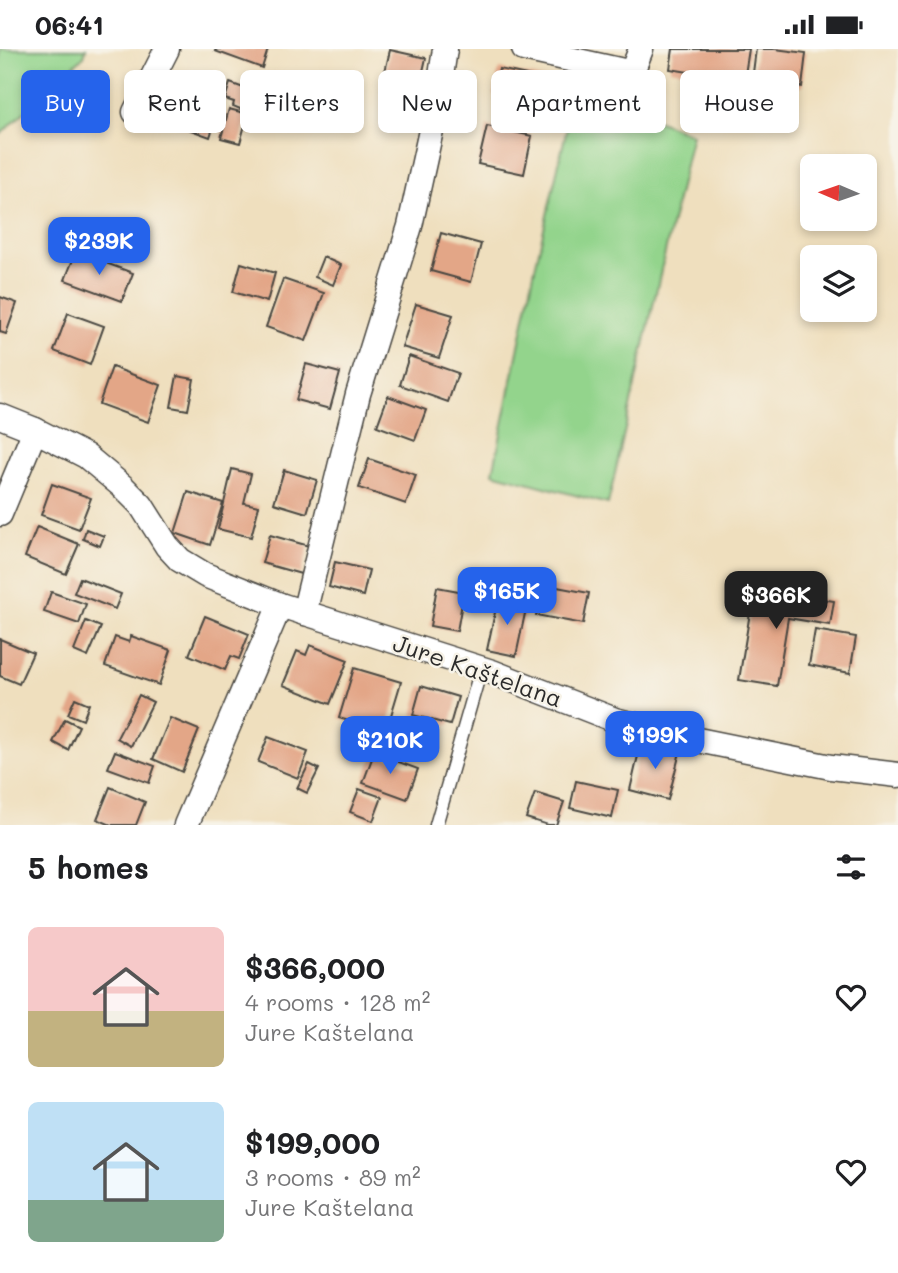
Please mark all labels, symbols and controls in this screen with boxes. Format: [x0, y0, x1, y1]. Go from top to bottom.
text: 06:41 [35, 8, 104, 42]
chip: Buy [21, 70, 110, 133]
chip: Rent [124, 70, 226, 133]
chip: Filters [240, 70, 364, 133]
chip: New [378, 70, 477, 133]
chip: Apartment [491, 70, 666, 133]
chip: House [680, 70, 799, 133]
north arrow [800, 154, 877, 231]
map controls [800, 154, 877, 322]
pin: $239K [50, 217, 148, 277]
text: $239K [64, 225, 134, 255]
button: layers [800, 245, 877, 322]
pin: $165K [458, 567, 556, 627]
pin: $366K [727, 571, 825, 631]
text: $165K [474, 575, 540, 605]
text: $366K [741, 579, 811, 609]
street label: Jure Kaštelana [389, 627, 567, 713]
pin: $199K [606, 711, 704, 771]
pin: $210K [341, 717, 439, 776]
text: $199K [621, 719, 689, 749]
text: $210K [356, 724, 424, 754]
text: 5 homes [28, 847, 149, 887]
icon: filters [832, 848, 870, 886]
text: $366,000 [245, 947, 385, 987]
icon: home [84, 955, 168, 1039]
icon: heart [832, 978, 870, 1016]
text: 4 rooms · 128 m² [245, 987, 430, 1017]
text: Jure Kaštelana [245, 1017, 414, 1047]
text: $199,000 [245, 1122, 380, 1162]
icon: home [84, 1130, 168, 1214]
icon: heart [832, 1153, 870, 1191]
text: 3 rooms · 89 m² [245, 1162, 421, 1192]
text: Jure Kaštelana [245, 1192, 414, 1222]

